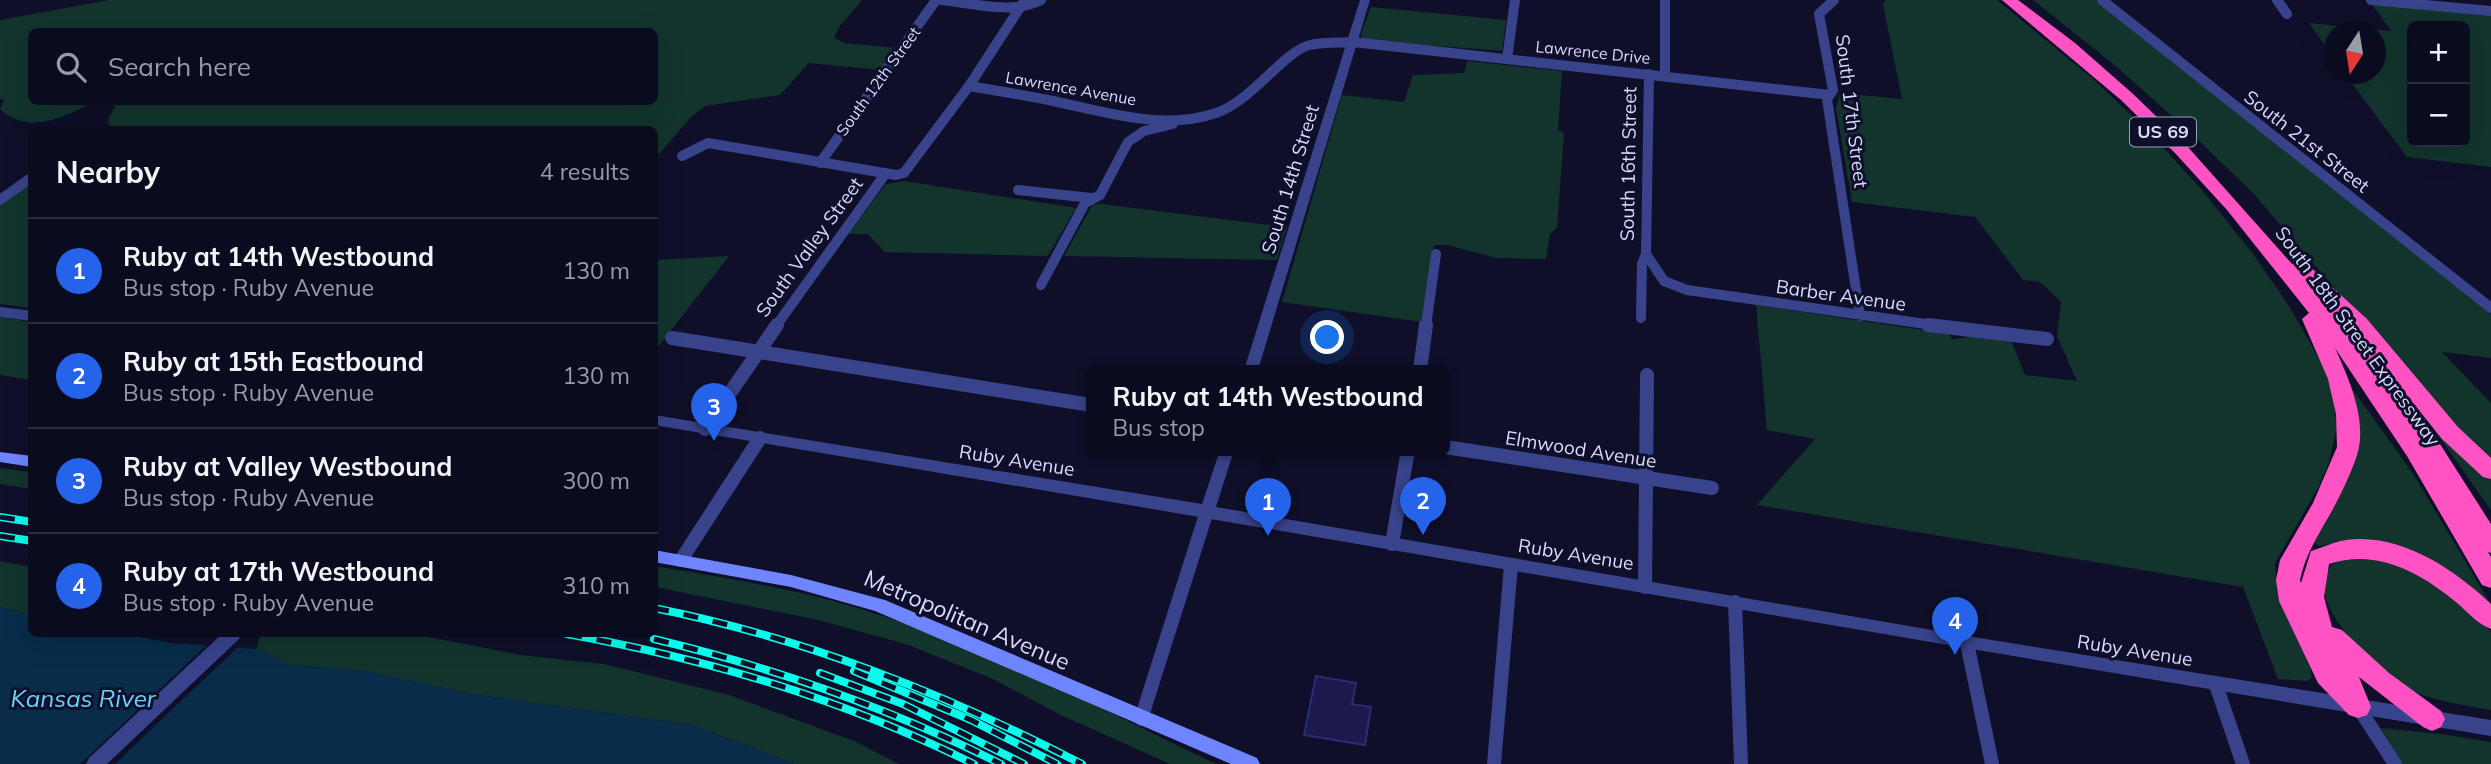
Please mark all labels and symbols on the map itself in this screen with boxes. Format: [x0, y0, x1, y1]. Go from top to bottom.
north arrow [2323, 21, 2386, 84]
street label: South 12th Street [832, 22, 925, 140]
street label: South 17th Street [1831, 33, 1873, 189]
street label: Lawrence Drive [1535, 36, 1651, 68]
street label: Lawrence Avenue [1004, 67, 1138, 109]
street label: South 21st Street [2239, 85, 2375, 198]
street label: South 16th Street [1615, 86, 1641, 241]
street label: South 14th Street [1256, 101, 1324, 256]
road number: US 69 [2130, 118, 2196, 146]
street label: South Valley Street [750, 172, 868, 322]
street label: South 18th Street Expressway [2270, 221, 2446, 451]
street label: Barber Avenue [1774, 274, 1908, 316]
your location [1310, 320, 1344, 354]
pin: 3 [691, 383, 737, 441]
street label: Elmwood Avenue [1504, 425, 1658, 473]
street label: Ruby Avenue [958, 439, 1076, 481]
pin: 2 [1400, 477, 1446, 535]
pin: 1 [1245, 478, 1291, 536]
street label: Ruby Avenue [1517, 533, 1635, 575]
street label: Metropolitan Avenue [860, 563, 1075, 676]
pin: 4 [1932, 597, 1978, 655]
street label: Ruby Avenue [2076, 629, 2194, 671]
water label: Kansas River [11, 683, 157, 713]

